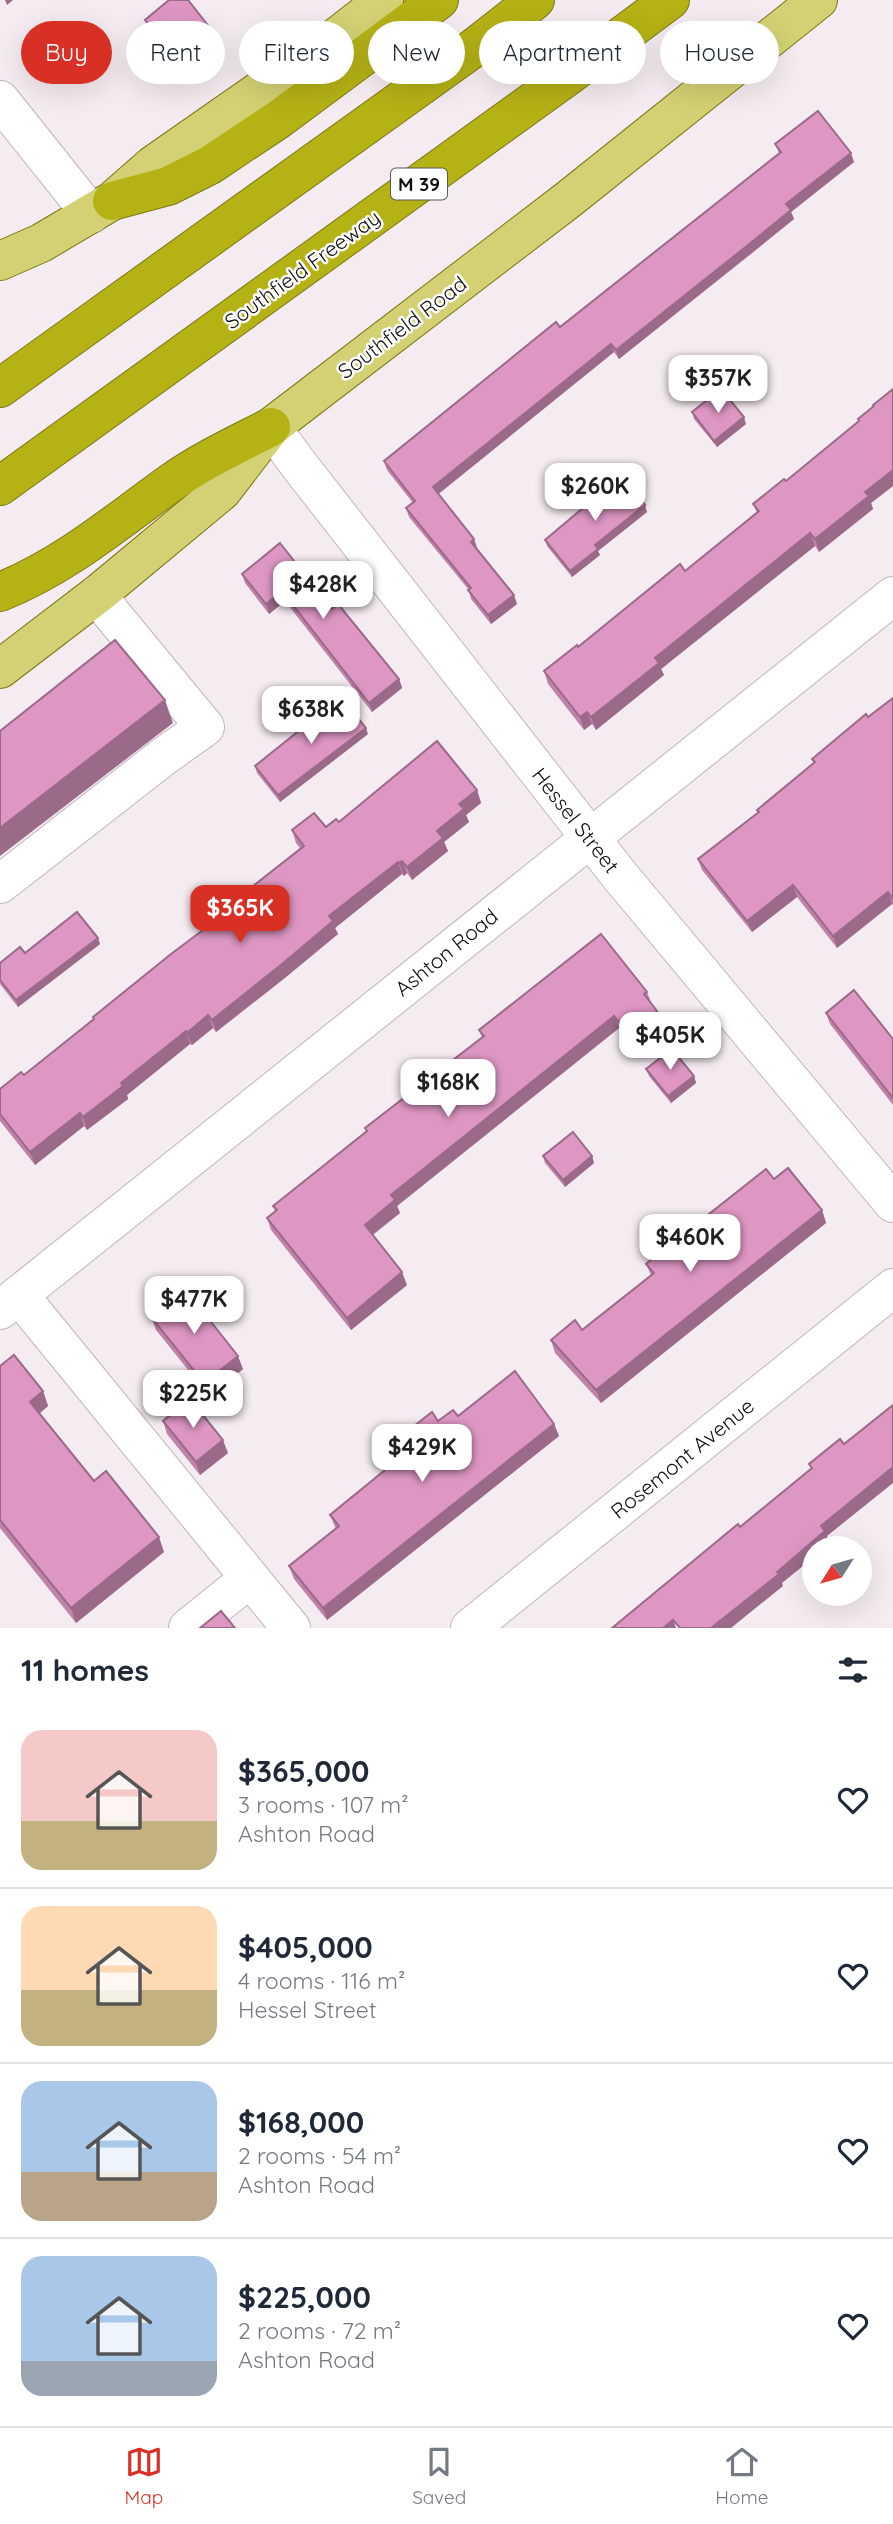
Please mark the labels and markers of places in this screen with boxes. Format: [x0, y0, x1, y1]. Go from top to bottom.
pin: $357K [669, 356, 767, 415]
pin: $260K [546, 463, 644, 523]
pin: $428K [274, 562, 372, 621]
pin: $638K [262, 686, 360, 746]
pin: $365K [191, 886, 289, 945]
pin: $405K [621, 1012, 719, 1072]
pin: $168K [399, 1060, 497, 1119]
pin: $460K [641, 1214, 739, 1274]
pin: $477K [145, 1276, 243, 1336]
pin: $225K [144, 1370, 242, 1430]
pin: $429K [373, 1424, 471, 1484]

